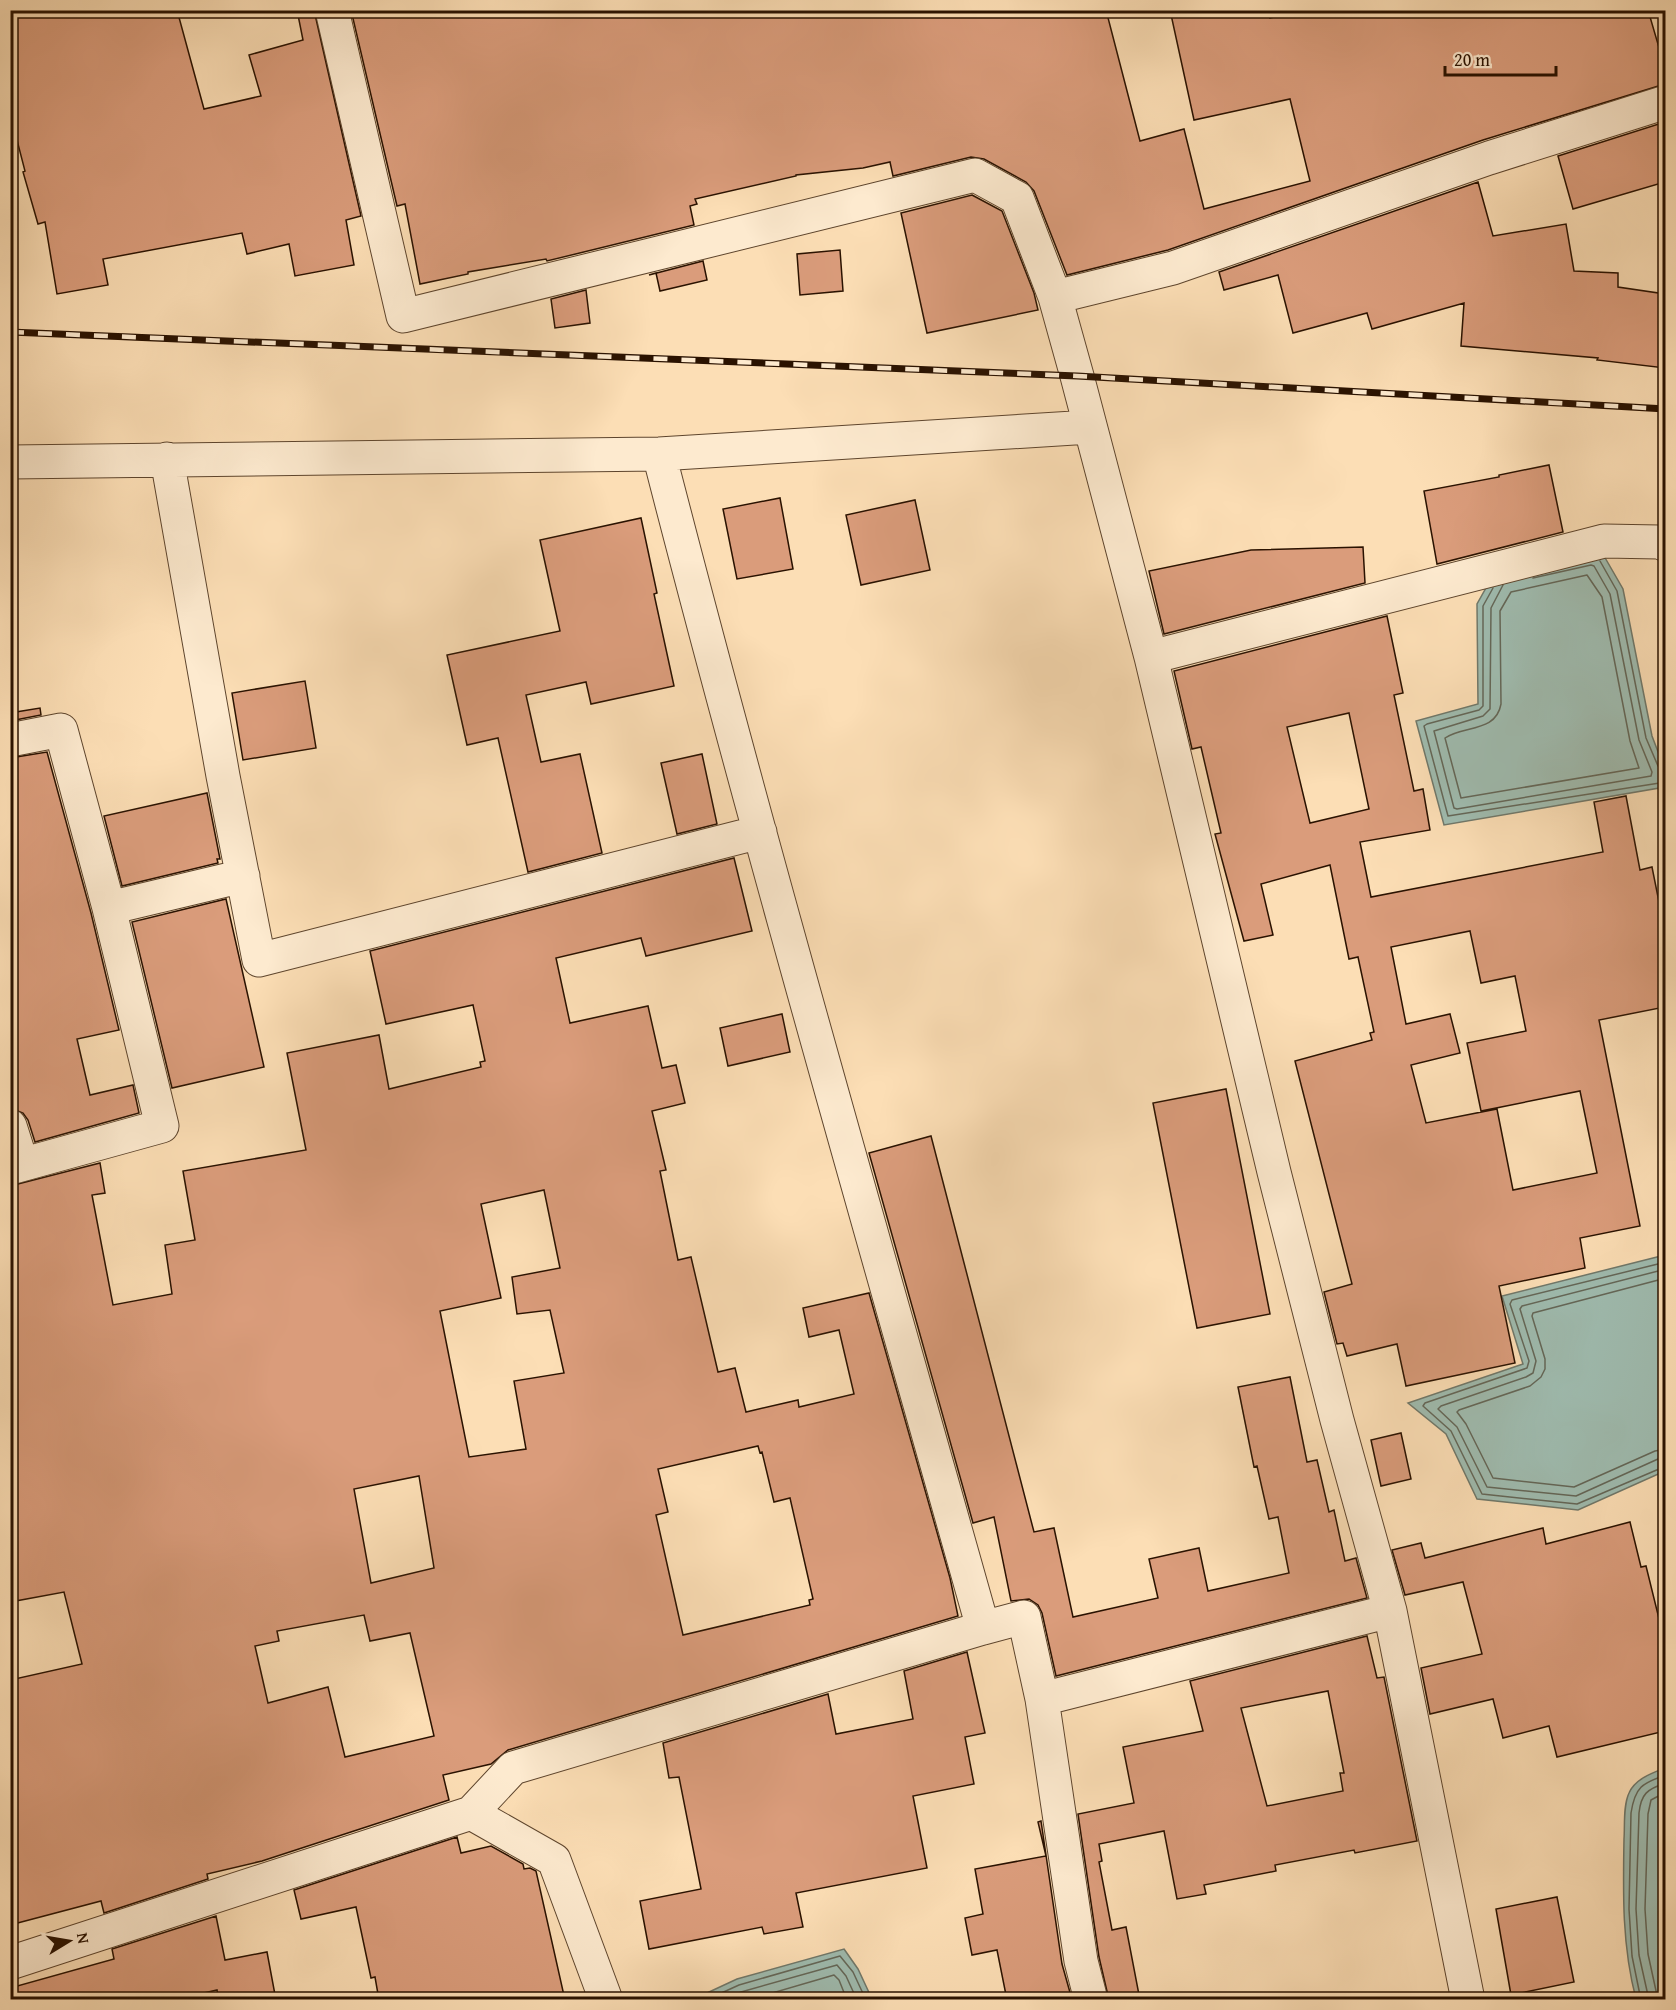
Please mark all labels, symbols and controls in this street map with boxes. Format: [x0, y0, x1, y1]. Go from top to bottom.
scale bar [1445, 39, 1556, 77]
text: 20 m [1454, 46, 1490, 73]
north arrow [39, 1911, 99, 1971]
text: N [71, 1931, 97, 1946]

